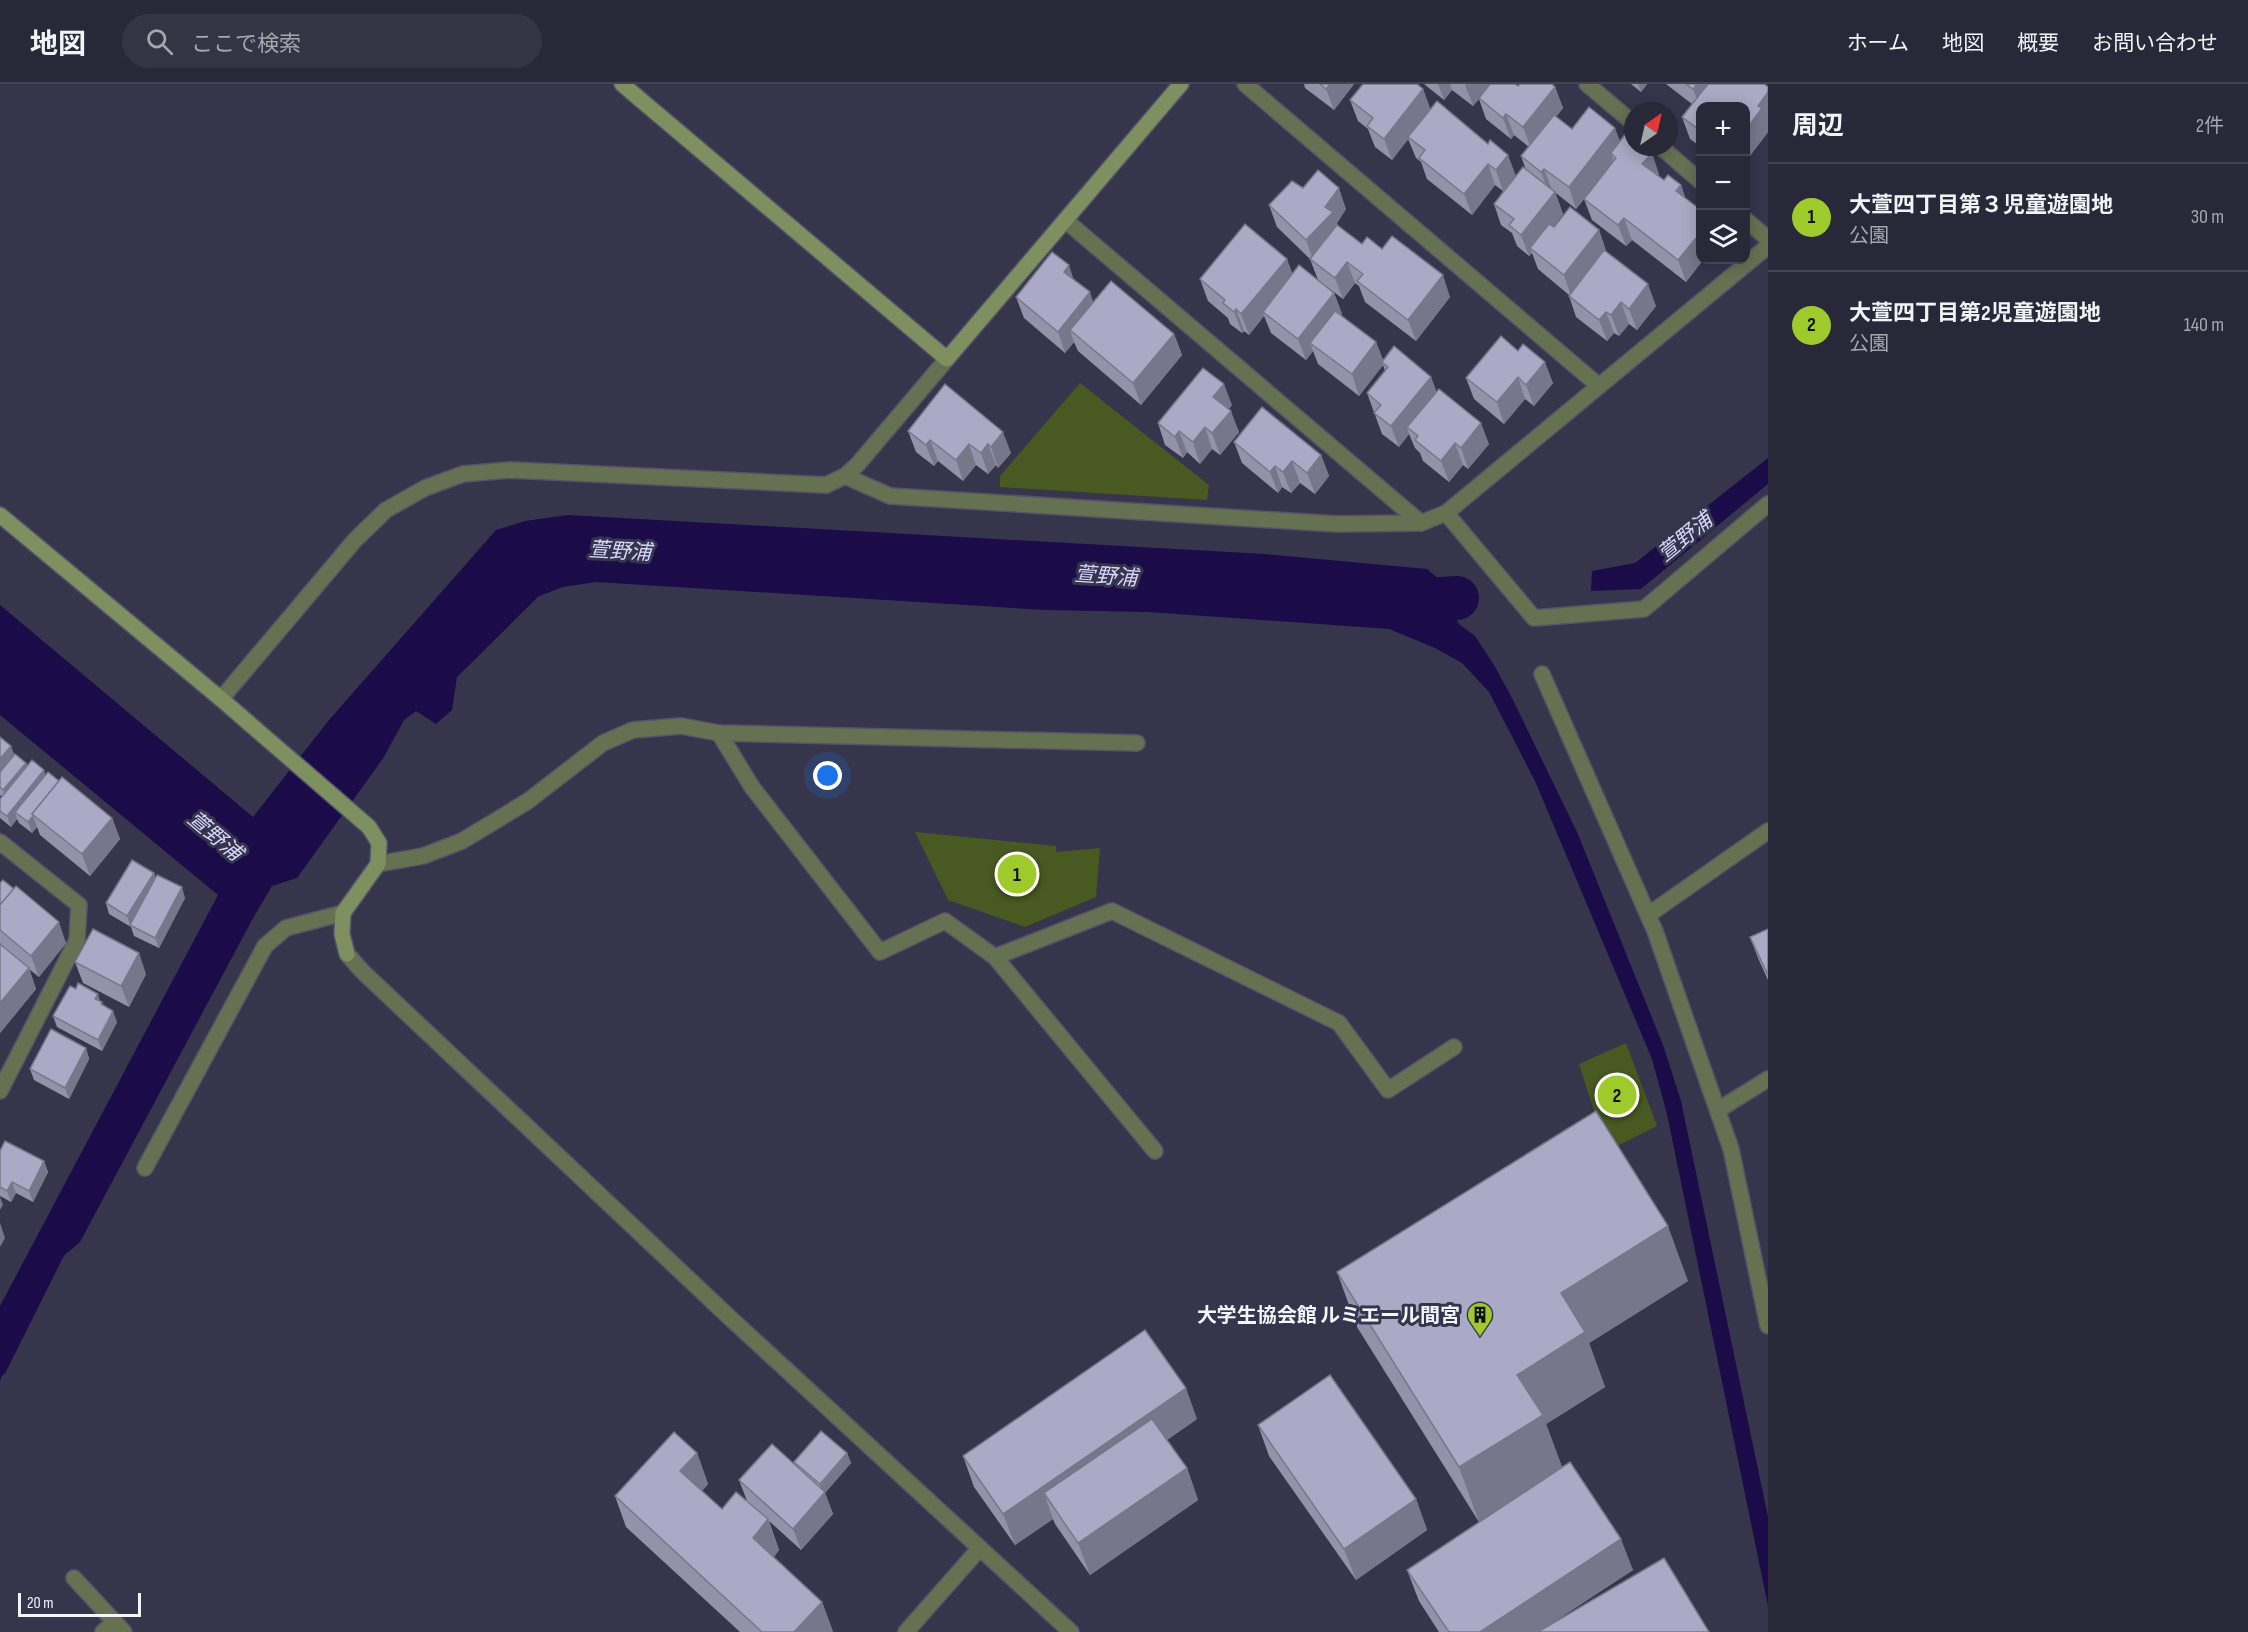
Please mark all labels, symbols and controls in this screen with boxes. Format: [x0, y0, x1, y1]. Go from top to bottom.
search box [122, 14, 542, 68]
icon: search [143, 25, 176, 58]
text: 地図 [30, 28, 86, 61]
text: ここで検索 [191, 31, 301, 58]
text: ホーム [1847, 31, 1909, 56]
text: 地図 [1942, 31, 1984, 56]
text: 概要 [2017, 31, 2059, 56]
text: お問い合わせ [2092, 31, 2218, 56]
north arrow [1624, 102, 1678, 156]
map controls [1696, 102, 1750, 264]
button: + [1696, 102, 1750, 156]
text: 周辺 [1792, 111, 1844, 142]
text: 2件 [2196, 114, 2224, 138]
button: − [1696, 156, 1750, 210]
text: 大萱四丁目第３児童遊園地 [1849, 192, 2113, 219]
text: 1 [1808, 205, 1815, 229]
text: 30 m [2191, 205, 2224, 229]
button: layers [1696, 210, 1750, 264]
text: 公園 [1849, 224, 1889, 248]
text: 大萱四丁目第2児童遊園地 [1849, 300, 2101, 327]
text: 2 [1807, 313, 1816, 337]
text: 140 m [2184, 313, 2224, 337]
text: 公園 [1849, 332, 1889, 356]
water label: 萱野浦 [1653, 506, 1720, 567]
water label: 萱野浦 [588, 537, 655, 566]
water label: 萱野浦 [1074, 562, 1141, 591]
your location [813, 761, 842, 790]
water label: 萱野浦 [183, 807, 249, 868]
pin: 1 [998, 852, 1036, 896]
pin: 2 [1598, 1072, 1636, 1118]
building icon: 大学生協会館 ルミエール間宮 [1465, 1300, 1495, 1338]
place label: 大学生協会館 ルミエール間宮 [1197, 1304, 1460, 1328]
scale bar [18, 1590, 141, 1618]
text: 20 m [27, 1594, 54, 1613]

